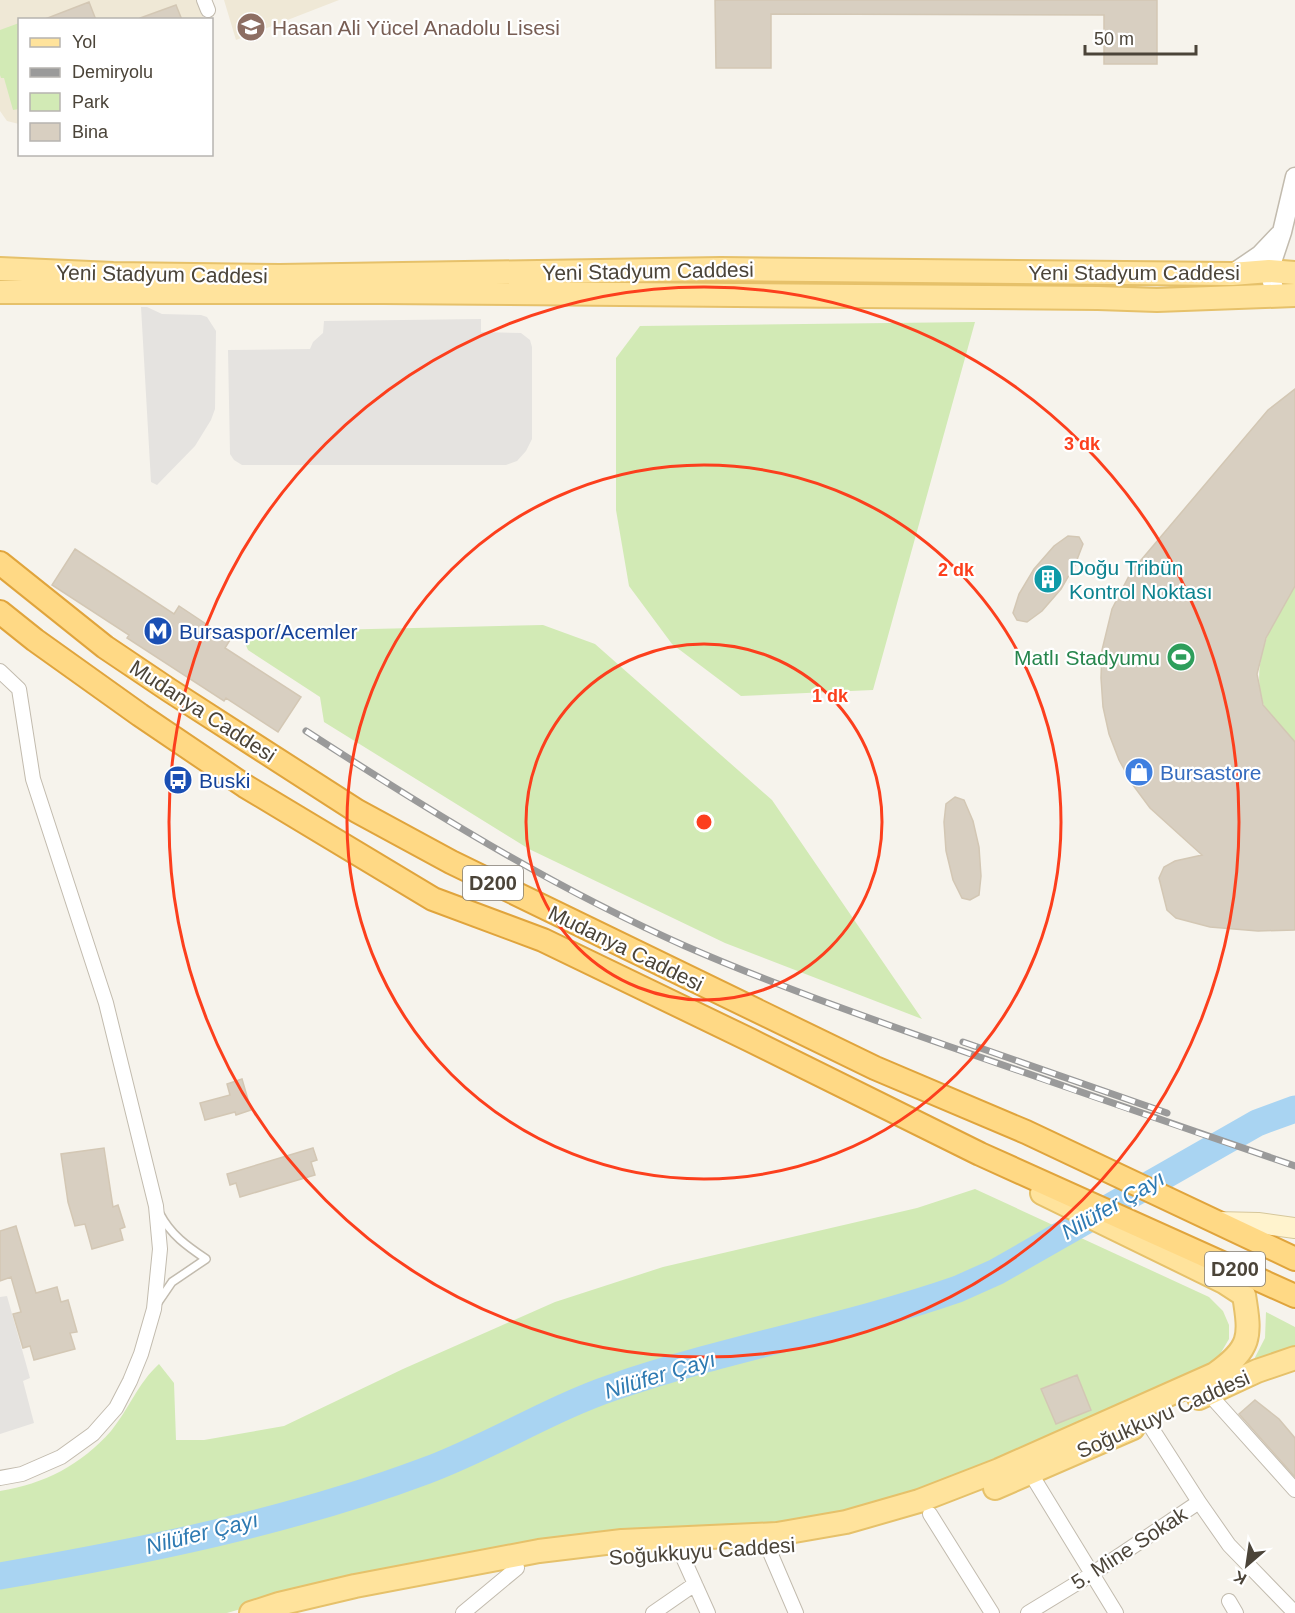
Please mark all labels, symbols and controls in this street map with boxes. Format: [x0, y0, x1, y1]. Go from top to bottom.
school or university icon: Hasan Ali Yücel Anadolu Lisesi [235, 11, 267, 43]
place label: Hasan Ali Yücel Anadolu Lisesi [272, 16, 560, 39]
legend [18, 18, 213, 156]
scale bar [1085, 18, 1196, 56]
text: 50 m [1094, 29, 1134, 49]
text: Yol [72, 32, 96, 52]
text: Demiryolu [72, 62, 153, 82]
text: Park [72, 92, 110, 112]
text: Bina [72, 122, 109, 142]
street label: Yeni Stadyum Caddesi [542, 258, 754, 284]
street label: Yeni Stadyum Caddesi [56, 261, 268, 287]
street label: Yeni Stadyum Caddesi [1028, 261, 1240, 284]
text: 3 dk [1064, 434, 1101, 454]
place label: Doğu Tribün Kontrol Noktası [1069, 556, 1213, 603]
text: 2 dk [938, 560, 975, 580]
building icon: Doğu Tribün Kontrol Noktası [1032, 563, 1064, 595]
metro station icon: Bursaspor/Acemler [142, 615, 174, 647]
place label: Bursaspor/Acemler [179, 620, 358, 643]
sports icon: Matlı Stadyumu [1165, 641, 1197, 673]
place label: Matlı Stadyumu [1014, 646, 1160, 669]
street label: Mudanya Caddesi [126, 655, 280, 767]
text: 1 dk [812, 686, 849, 706]
shop icon: Bursastore [1123, 756, 1155, 788]
place label: Bursastore [1160, 761, 1262, 784]
bus stop icon: Buski [162, 764, 194, 796]
place label: Buski [199, 769, 250, 792]
centre of rings [694, 812, 714, 832]
road number: D200 [463, 866, 523, 900]
street label: Mudanya Caddesi [545, 901, 707, 995]
water label: Nilüfer Çayı [1057, 1165, 1169, 1245]
road number: D200 [1205, 1252, 1265, 1286]
water label: Nilüfer Çayı [601, 1346, 719, 1404]
street label: Soğukkuyu Caddesi [1073, 1366, 1253, 1462]
street label: 5. Mine Sokak [1067, 1502, 1191, 1594]
water label: Nilüfer Çayı [143, 1507, 261, 1559]
street label: Soğukkuyu Caddesi [608, 1533, 796, 1569]
north arrow [1217, 1535, 1277, 1595]
text: K [1230, 1567, 1249, 1588]

